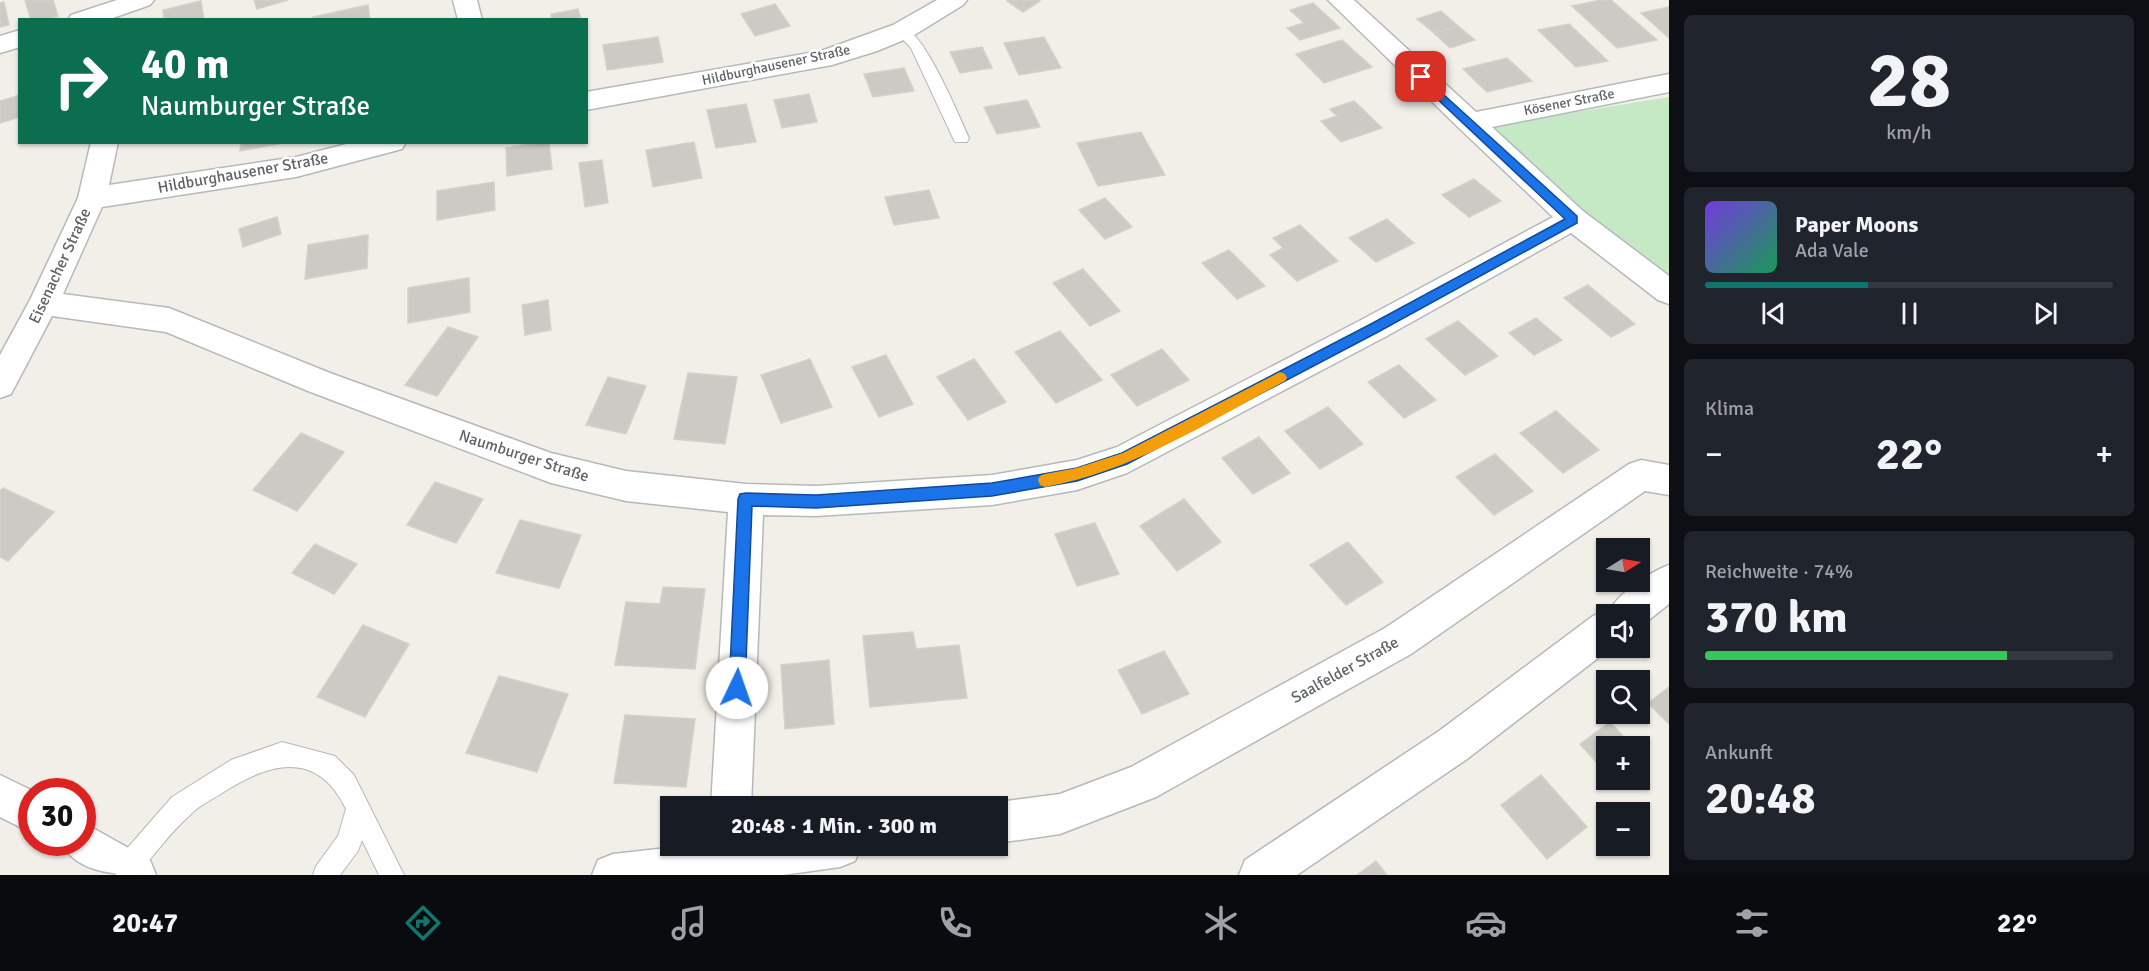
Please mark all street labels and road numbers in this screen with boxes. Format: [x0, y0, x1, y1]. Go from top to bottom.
street label: Hildburghausener Straße [700, 41, 852, 89]
street label: Kösener Straße [1522, 85, 1616, 119]
street label: Hildburghausener Straße [156, 148, 330, 198]
street label: Eisenacher Straße [24, 205, 96, 327]
street label: Naumburger Straße [456, 426, 592, 486]
street label: Saalfelder Straße [1288, 632, 1402, 708]

